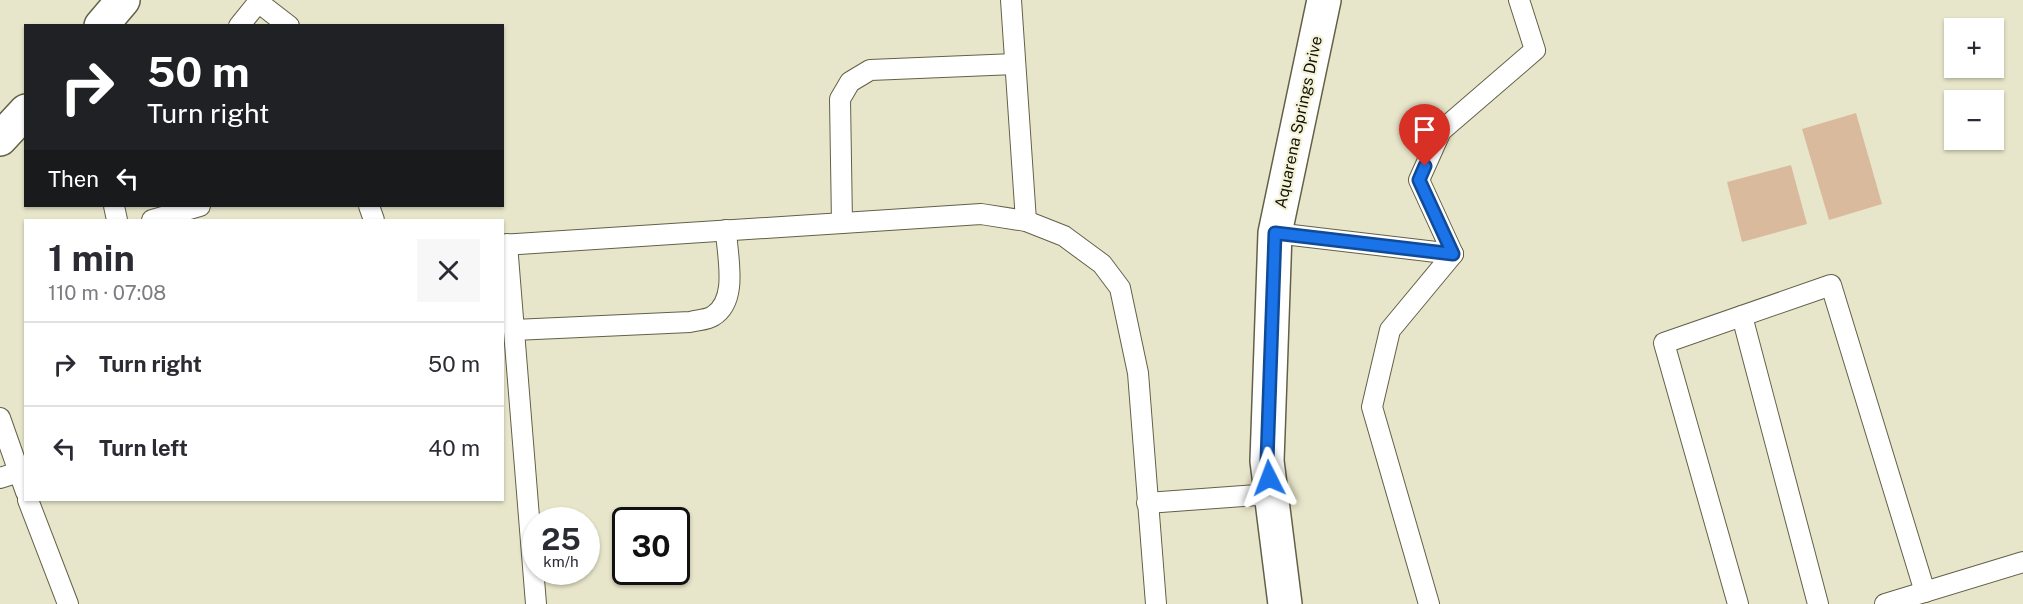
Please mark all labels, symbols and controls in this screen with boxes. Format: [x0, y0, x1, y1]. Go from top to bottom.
map controls [1944, 18, 2004, 150]
button: + [1944, 18, 2004, 78]
street label: Aquarena Springs Drive [1271, 34, 1326, 210]
text: 50 m [147, 47, 250, 96]
icon: right [48, 48, 126, 126]
button: − [1944, 90, 2004, 150]
text: Turn right [147, 97, 270, 129]
pin [1399, 104, 1450, 166]
icon: arrive [1408, 113, 1441, 146]
icon: left [111, 162, 144, 195]
text: Then [48, 166, 99, 192]
text: 1 min [48, 237, 135, 279]
button: close [417, 239, 480, 302]
text: 110 m · 07:08 [48, 281, 166, 305]
icon: right [48, 348, 81, 381]
text: Turn right [99, 351, 202, 377]
text: 50 m [428, 351, 480, 377]
icon: left [48, 432, 81, 465]
text: Turn left [99, 435, 188, 461]
text: 40 m [428, 435, 480, 461]
position arrow [1237, 446, 1301, 510]
speed limit sign: 30 [612, 507, 690, 585]
text: 25 [541, 521, 581, 557]
text: km/h [543, 553, 579, 570]

